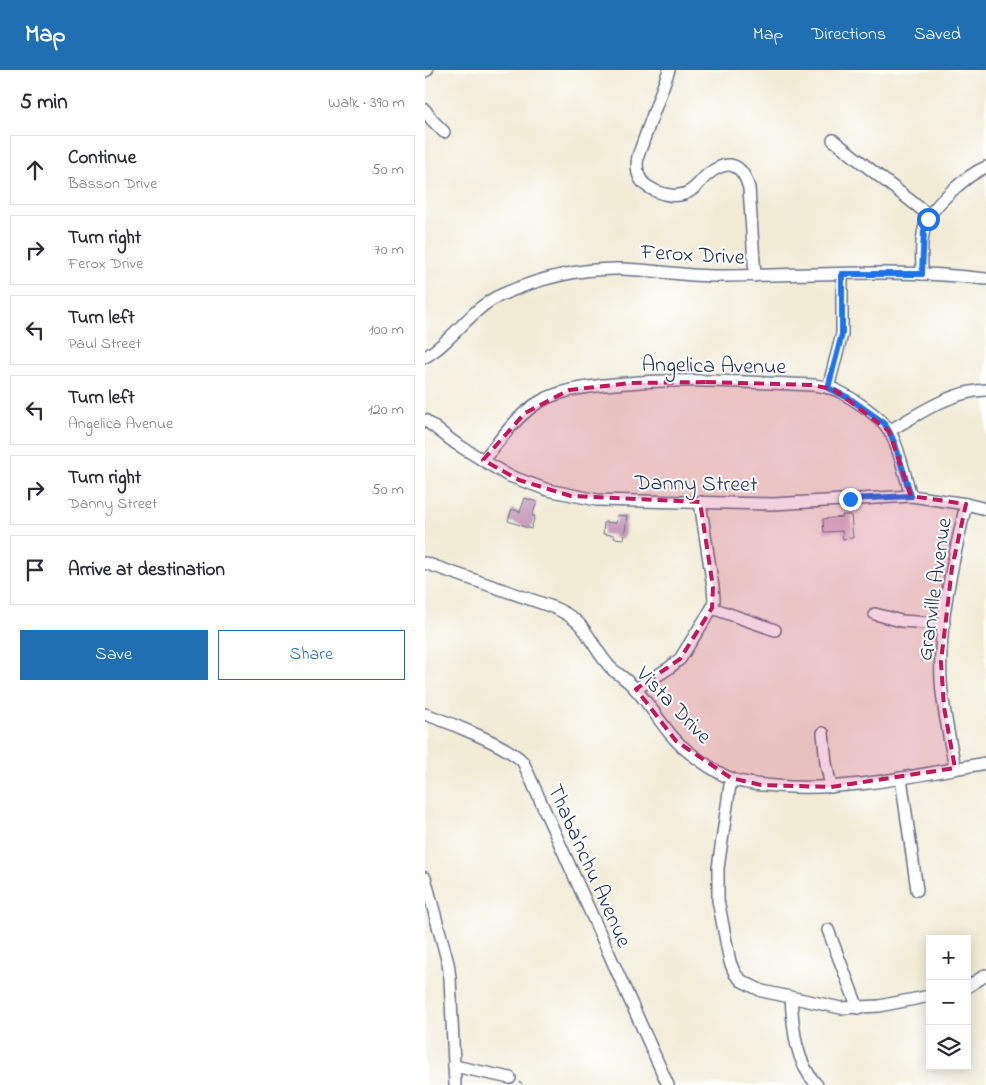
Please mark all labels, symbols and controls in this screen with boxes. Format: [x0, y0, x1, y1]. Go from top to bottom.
text: Map [25, 18, 66, 53]
text: Map [753, 22, 783, 48]
text: Directions [811, 22, 886, 48]
text: Saved [914, 22, 961, 48]
text: 5 min [20, 88, 68, 118]
text: Walk · 390 m [328, 91, 405, 115]
text: Continue [68, 145, 136, 172]
icon: ahead [21, 156, 49, 184]
text: 50 m [372, 158, 404, 182]
text: Basson Drive [68, 172, 157, 196]
route start [917, 208, 940, 231]
text: Turn right [68, 225, 141, 252]
icon: right [21, 236, 49, 264]
street label: Ferox Drive [639, 237, 746, 275]
text: 70 m [374, 238, 404, 262]
text: Ferox Drive [68, 252, 143, 276]
text: Turn left [68, 305, 135, 332]
icon: left [21, 316, 49, 344]
text: 100 m [369, 318, 404, 342]
text: Paul Street [68, 332, 141, 356]
street label: Angelica Avenue [641, 350, 787, 385]
text: Turn left [68, 385, 135, 412]
icon: left [21, 396, 49, 424]
text: 120 m [368, 398, 404, 422]
text: Angelica Avenue [68, 412, 173, 436]
text: Turn right [68, 465, 141, 492]
street label: Danny Street [633, 468, 758, 503]
icon: right [21, 476, 49, 504]
text: 50 m [372, 478, 404, 502]
route end [839, 488, 862, 511]
text: Danny Street [68, 492, 157, 516]
street label: Granville Avenue [910, 516, 962, 663]
icon: arrive [21, 556, 49, 584]
text: Arrive at destination [68, 557, 225, 584]
button: Save [20, 630, 208, 680]
button: Share [218, 630, 405, 680]
street label: Vista Drive [627, 659, 718, 752]
street label: Thaba'nchu Avenue [538, 780, 639, 953]
map controls [926, 935, 971, 1070]
button: + [926, 935, 971, 980]
button: − [926, 980, 971, 1025]
button: layers [926, 1025, 971, 1070]

